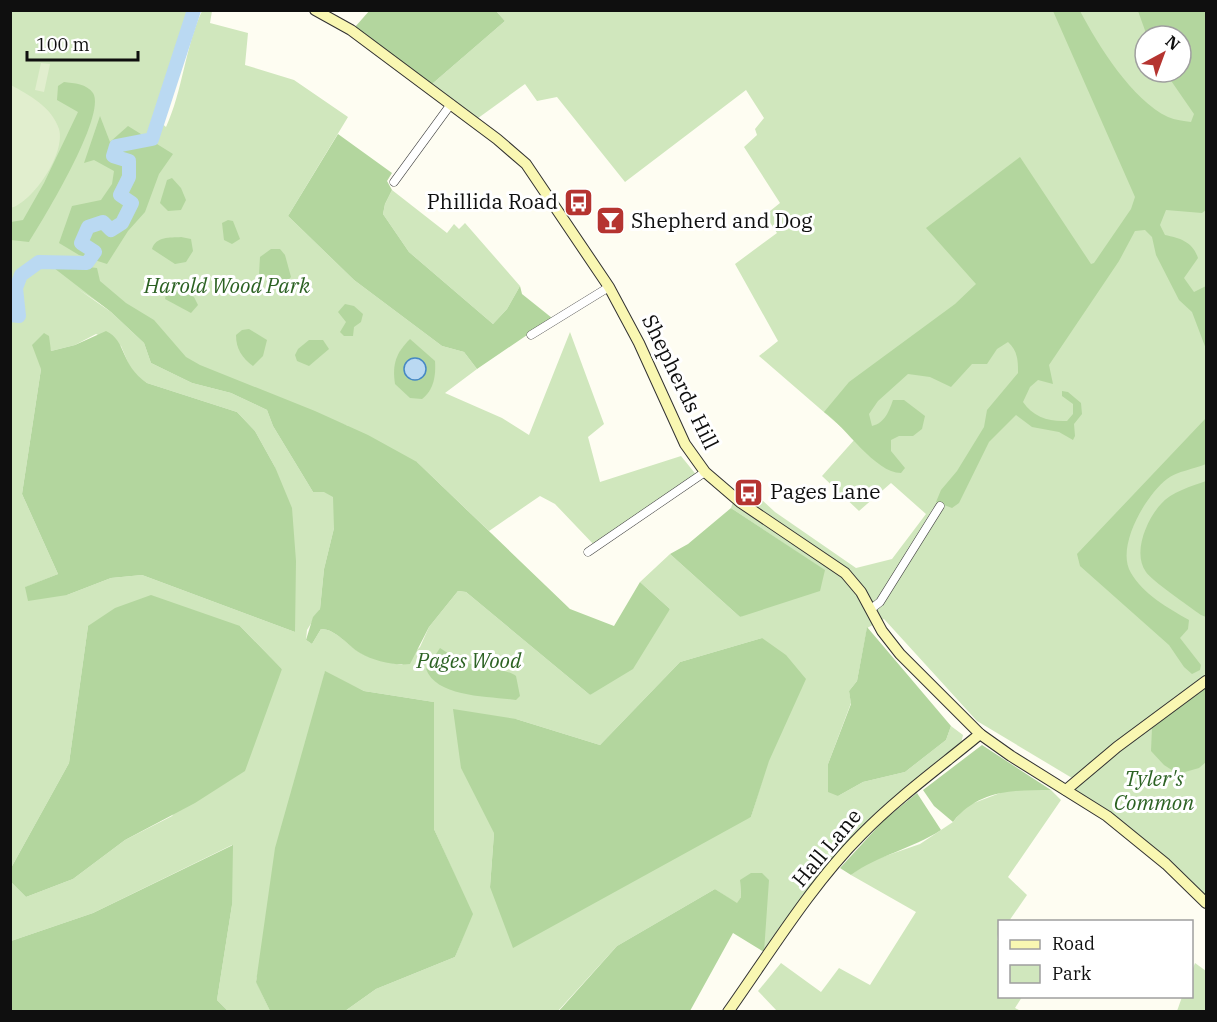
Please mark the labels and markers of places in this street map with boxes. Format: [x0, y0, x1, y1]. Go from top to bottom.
bus stop icon: Phillida Road [563, 186, 595, 218]
place label: Phillida Road [427, 187, 558, 215]
bar icon: Shepherd and Dog [594, 205, 626, 237]
place label: Shepherd and Dog [631, 206, 813, 234]
bus stop icon: Pages Lane [733, 476, 765, 508]
place label: Pages Lane [770, 477, 880, 505]

